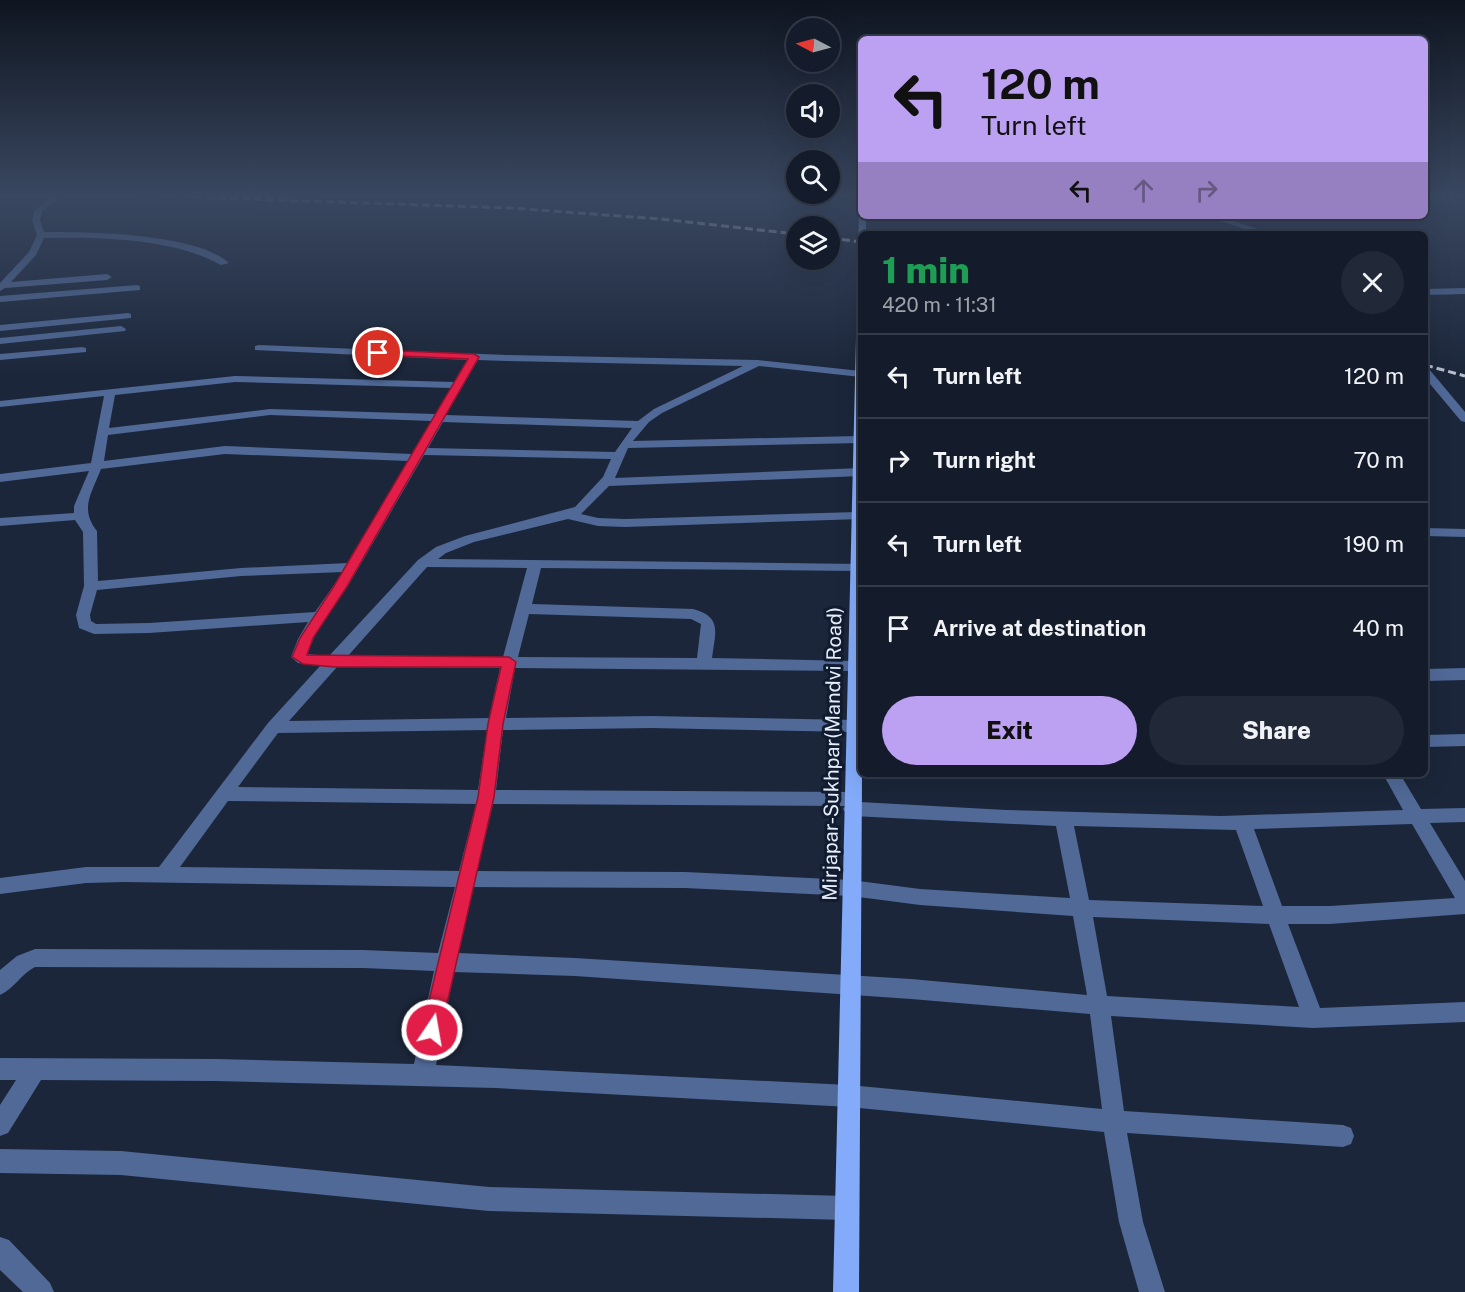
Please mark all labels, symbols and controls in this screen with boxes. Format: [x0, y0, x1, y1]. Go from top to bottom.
north arrow [786, 18, 840, 72]
map controls [786, 18, 840, 270]
text: 120 m [981, 59, 1100, 108]
icon: left [882, 60, 960, 138]
button: sound [786, 84, 840, 138]
text: Turn left [981, 109, 1087, 141]
button: search [786, 150, 840, 204]
icon: left [1064, 174, 1097, 207]
icon: ahead [1127, 174, 1160, 207]
icon: right [1190, 174, 1223, 207]
button: layers [786, 216, 840, 270]
text: 1 min [882, 249, 970, 291]
button: close [1341, 251, 1404, 314]
text: 420 m · 11:31 [882, 293, 997, 317]
pin [352, 327, 403, 378]
icon: arrive [361, 336, 394, 369]
icon: left [882, 360, 915, 393]
text: Turn left [933, 363, 1022, 389]
text: 120 m [1344, 363, 1404, 389]
icon: right [882, 444, 915, 477]
text: Turn right [933, 447, 1036, 473]
text: 70 m [1353, 447, 1404, 473]
icon: left [882, 528, 915, 561]
text: Turn left [933, 531, 1022, 557]
text: 190 m [1344, 531, 1404, 557]
street label: Mirjapar-Sukhpar(Mandvi Road) [817, 607, 847, 901]
icon: arrive [882, 612, 915, 645]
text: Arrive at destination [933, 615, 1146, 641]
text: 40 m [1352, 615, 1404, 641]
button: Exit [882, 696, 1137, 765]
button: Share [1149, 696, 1404, 765]
position arrow [400, 998, 464, 1062]

